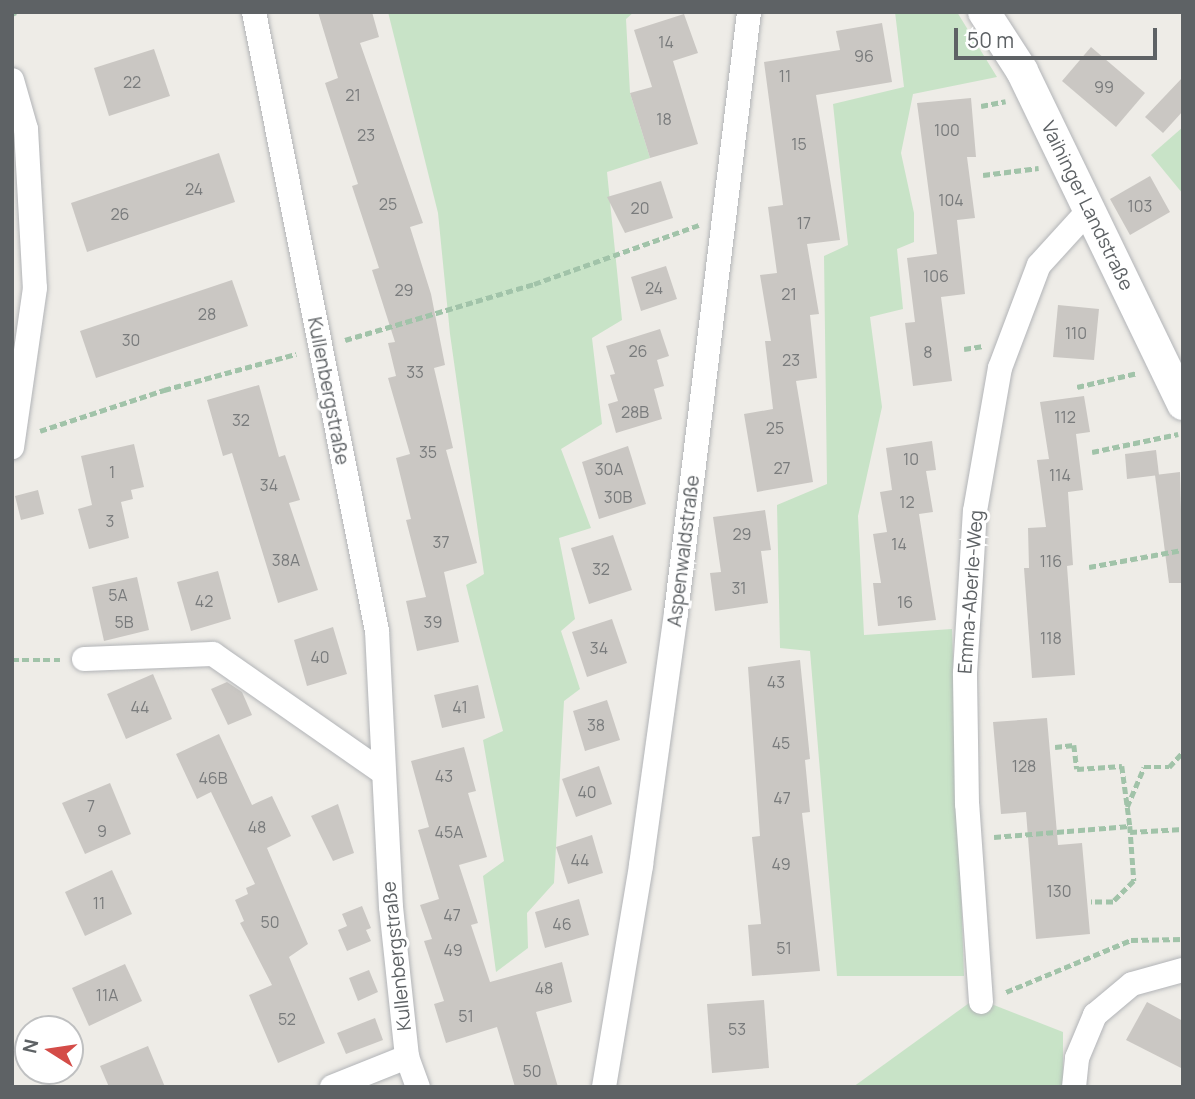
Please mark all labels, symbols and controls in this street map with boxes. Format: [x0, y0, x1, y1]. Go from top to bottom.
scale bar [957, 14, 1160, 58]
text: 50 m [967, 26, 1014, 54]
house number: 14 [658, 32, 674, 52]
house number: 96 [854, 46, 874, 66]
house number: 11 [779, 66, 791, 86]
house number: 22 [123, 72, 141, 92]
house number: 99 [1094, 77, 1114, 97]
house number: 21 [345, 85, 361, 105]
house number: 18 [656, 109, 672, 129]
street label: Vaihinger Landstraße [1036, 118, 1138, 294]
house number: 100 [934, 120, 960, 140]
house number: 23 [357, 125, 375, 145]
house number: 15 [791, 134, 807, 154]
house number: 24 [185, 179, 203, 199]
house number: 104 [938, 190, 964, 210]
house number: 25 [379, 194, 397, 214]
house number: 103 [1128, 196, 1152, 216]
house number: 20 [631, 198, 649, 218]
house number: 26 [110, 204, 130, 224]
house number: 17 [797, 213, 811, 233]
house number: 106 [923, 266, 949, 286]
house number: 24 [645, 278, 663, 298]
house number: 29 [394, 280, 414, 300]
house number: 21 [781, 284, 797, 304]
house number: 28 [198, 304, 216, 324]
street label: Kullenbergstraße [302, 315, 354, 467]
house number: 110 [1065, 323, 1087, 343]
house number: 30 [122, 330, 140, 350]
house number: 26 [628, 341, 648, 361]
house number: 8 [923, 342, 933, 362]
house number: 23 [782, 350, 800, 370]
house number: 33 [406, 362, 424, 382]
house number: 28B [621, 402, 649, 422]
house number: 112 [1054, 407, 1076, 427]
house number: 32 [232, 410, 250, 430]
house number: 25 [766, 418, 784, 438]
house number: 35 [419, 442, 437, 462]
house number: 10 [903, 449, 919, 469]
house number: 27 [773, 458, 791, 478]
house number: 30A [595, 459, 623, 479]
house number: 1 [109, 462, 115, 482]
house number: 114 [1049, 465, 1071, 485]
street label: Aspenwaldstraße [663, 474, 705, 628]
house number: 34 [260, 475, 278, 495]
house number: 30B [604, 487, 632, 507]
house number: 12 [899, 492, 915, 512]
street label: Emma-Aberle-Weg [954, 509, 988, 675]
house number: 3 [106, 511, 114, 531]
house number: 29 [732, 524, 752, 544]
house number: 37 [433, 532, 449, 552]
house number: 14 [891, 534, 907, 554]
house number: 38A [272, 550, 300, 570]
house number: 116 [1040, 551, 1062, 571]
house number: 32 [592, 559, 610, 579]
house number: 31 [731, 578, 747, 598]
house number: 5A [108, 585, 128, 605]
house number: 42 [195, 591, 213, 611]
house number: 16 [897, 592, 913, 612]
house number: 5B [114, 612, 134, 632]
house number: 39 [424, 612, 442, 632]
house number: 118 [1040, 628, 1062, 648]
house number: 34 [590, 638, 608, 658]
house number: 40 [310, 647, 330, 667]
house number: 43 [767, 672, 785, 692]
house number: 44 [130, 697, 150, 717]
house number: 41 [452, 697, 468, 717]
house number: 38 [587, 715, 605, 735]
house number: 45 [772, 733, 790, 753]
house number: 128 [1012, 756, 1036, 776]
house number: 43 [435, 766, 453, 786]
house number: 46B [198, 768, 228, 788]
house number: 40 [577, 782, 597, 802]
house number: 47 [773, 788, 791, 808]
house number: 7 [87, 796, 95, 816]
house number: 48 [248, 817, 266, 837]
house number: 9 [97, 821, 107, 841]
house number: 45A [435, 822, 463, 842]
house number: 44 [570, 850, 590, 870]
house number: 49 [771, 854, 791, 874]
street label: Kullenbergstraße [378, 880, 416, 1032]
house number: 130 [1047, 881, 1071, 901]
house number: 11 [93, 893, 105, 913]
house number: 47 [443, 905, 461, 925]
house number: 50 [261, 912, 279, 932]
house number: 46 [552, 914, 572, 934]
house number: 51 [776, 938, 792, 958]
house number: 49 [443, 940, 463, 960]
house number: 48 [535, 978, 553, 998]
house number: 11A [96, 985, 118, 1005]
house number: 51 [458, 1006, 474, 1026]
house number: 52 [278, 1009, 296, 1029]
north arrow [14, 1015, 84, 1085]
house number: 53 [728, 1019, 746, 1039]
text: N [16, 1037, 45, 1055]
house number: 50 [523, 1061, 541, 1081]

